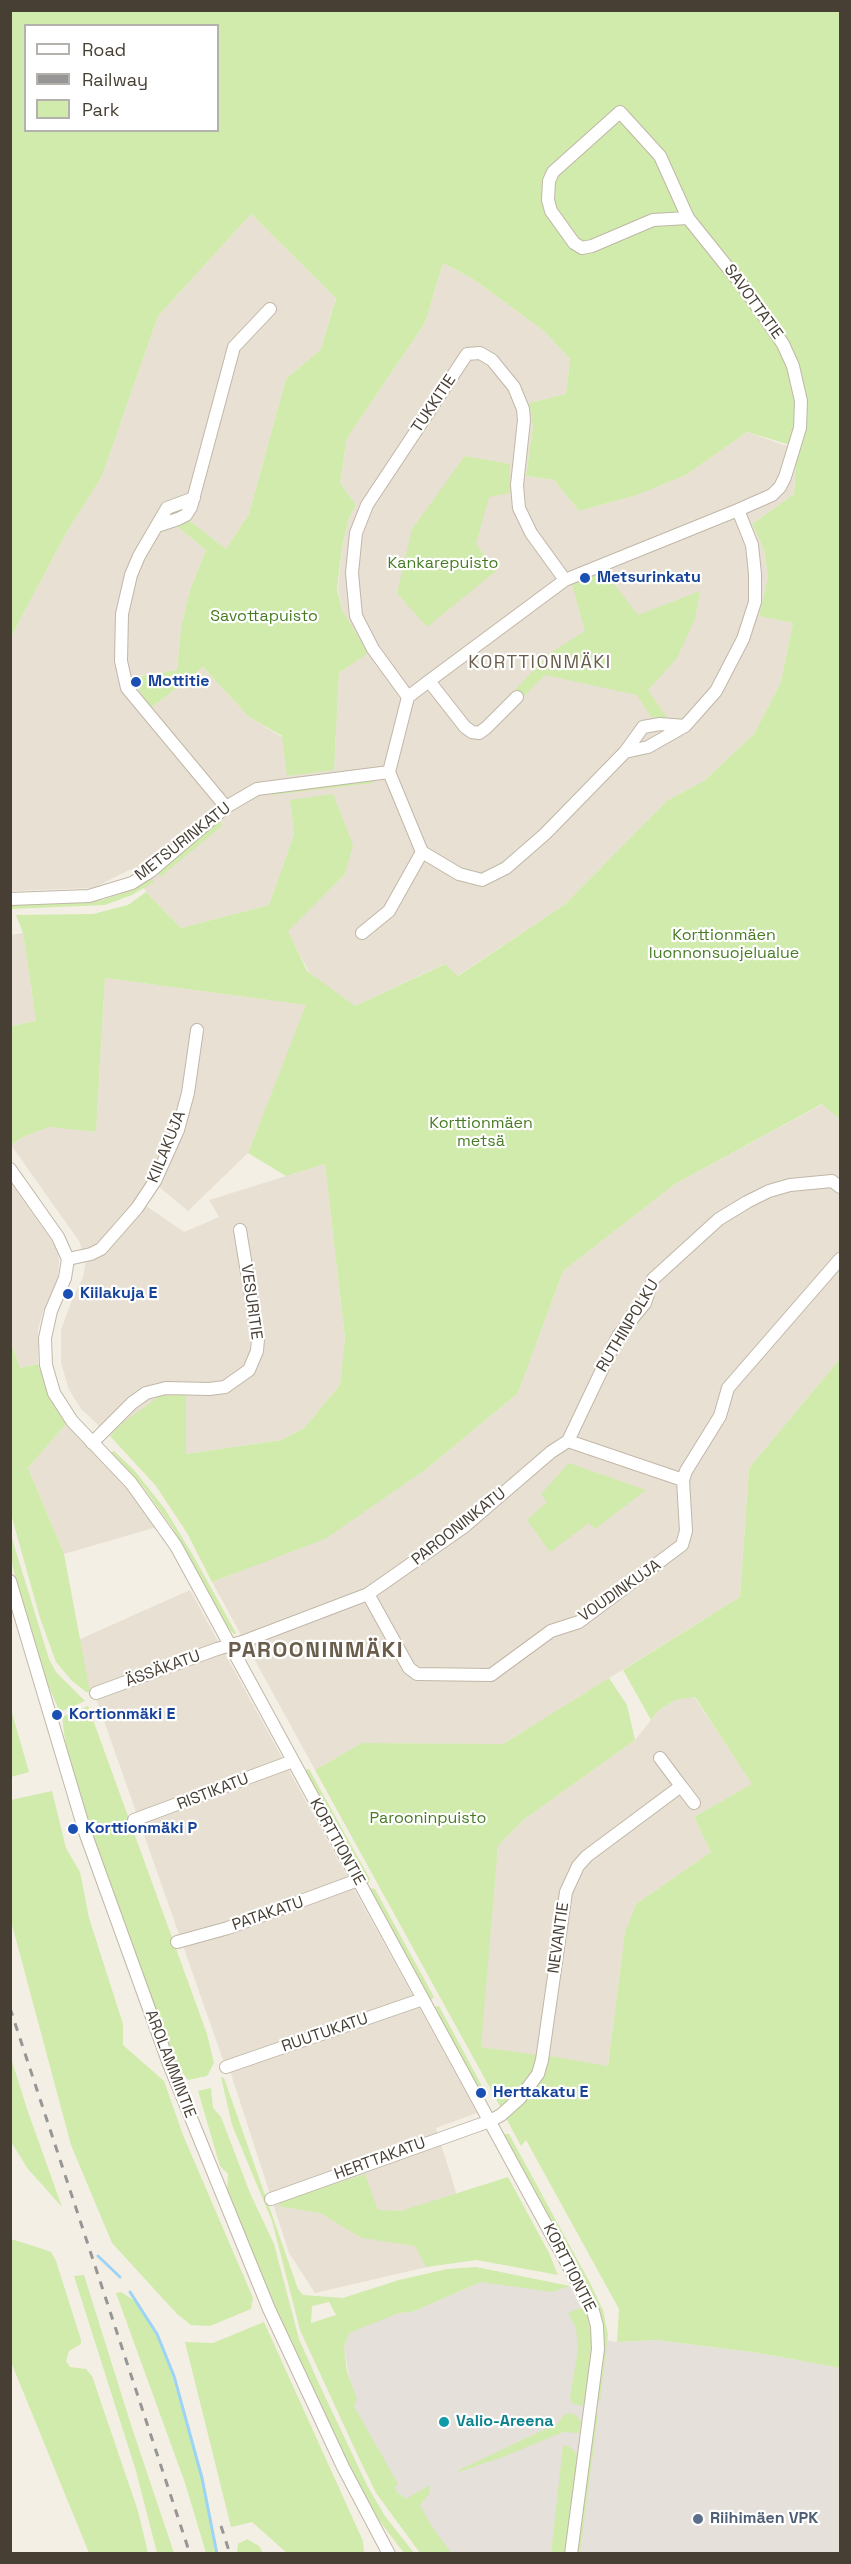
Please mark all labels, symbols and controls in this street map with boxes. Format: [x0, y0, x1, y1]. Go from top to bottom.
legend [24, 24, 219, 132]
text: Road [82, 38, 126, 61]
text: Railway [82, 68, 148, 91]
text: Park [82, 98, 119, 121]
street label: SAVOTTATIE [719, 261, 787, 343]
street label: TUKKITIE [408, 371, 460, 437]
park label: Kankarepuisto [388, 554, 498, 574]
place label: Metsurinkatu [597, 568, 701, 588]
marker: Metsurinkatu [578, 571, 592, 585]
park label: Savottapuisto [210, 607, 318, 627]
district label: KORTTIONMÄKI [468, 652, 612, 674]
place label: Mottitie [148, 672, 209, 692]
marker: Mottitie [129, 675, 143, 689]
street label: METSURINKATU [131, 799, 235, 885]
park label: Korttionmäen luonnonsuojelualue [649, 926, 799, 964]
street label: KIILAKUJA [144, 1108, 190, 1186]
park label: Korttionmäen metsä [429, 1114, 533, 1152]
street label: VESURITIE [236, 1263, 266, 1341]
street label: RUTHINPOLKU [593, 1276, 663, 1376]
place label: Kiilakuja E [80, 1284, 157, 1304]
marker: Kiilakuja E [61, 1287, 75, 1301]
street label: PAROONINKATU [408, 1484, 510, 1570]
street label: VOUDINKUJA [575, 1556, 665, 1626]
district label: PAROONINMÄKI [228, 1638, 404, 1664]
street label: ÄSSÄKATU [123, 1647, 203, 1691]
place label: Kortionmäki E [69, 1705, 175, 1725]
marker: Kortionmäki E [50, 1708, 64, 1722]
street label: RISTIKATU [174, 1770, 252, 1814]
street label: KORTTIONTIE [305, 1795, 369, 1889]
park label: Parooninpuisto [370, 1809, 486, 1829]
place label: Korttionmäki P [85, 1819, 197, 1839]
marker: Korttionmäki P [66, 1822, 80, 1836]
street label: PATAKATU [230, 1893, 306, 1935]
street label: NEVANTIE [545, 1901, 573, 1975]
street label: AROLAMMINTIE [141, 2007, 199, 2121]
street label: RUUTUKATU [279, 2009, 371, 2057]
place label: Herttakatu E [493, 2083, 588, 2103]
marker: Herttakatu E [474, 2086, 488, 2100]
street label: HERTTAKATU [332, 2134, 428, 2184]
street label: KORTTIONTIE [539, 2221, 599, 2315]
place label: Valio-Areena [456, 2412, 554, 2432]
marker: Valio-Areena [437, 2415, 451, 2429]
place label: Riihimäen VPK [710, 2509, 818, 2529]
marker: Riihimäen VPK [691, 2512, 705, 2526]

